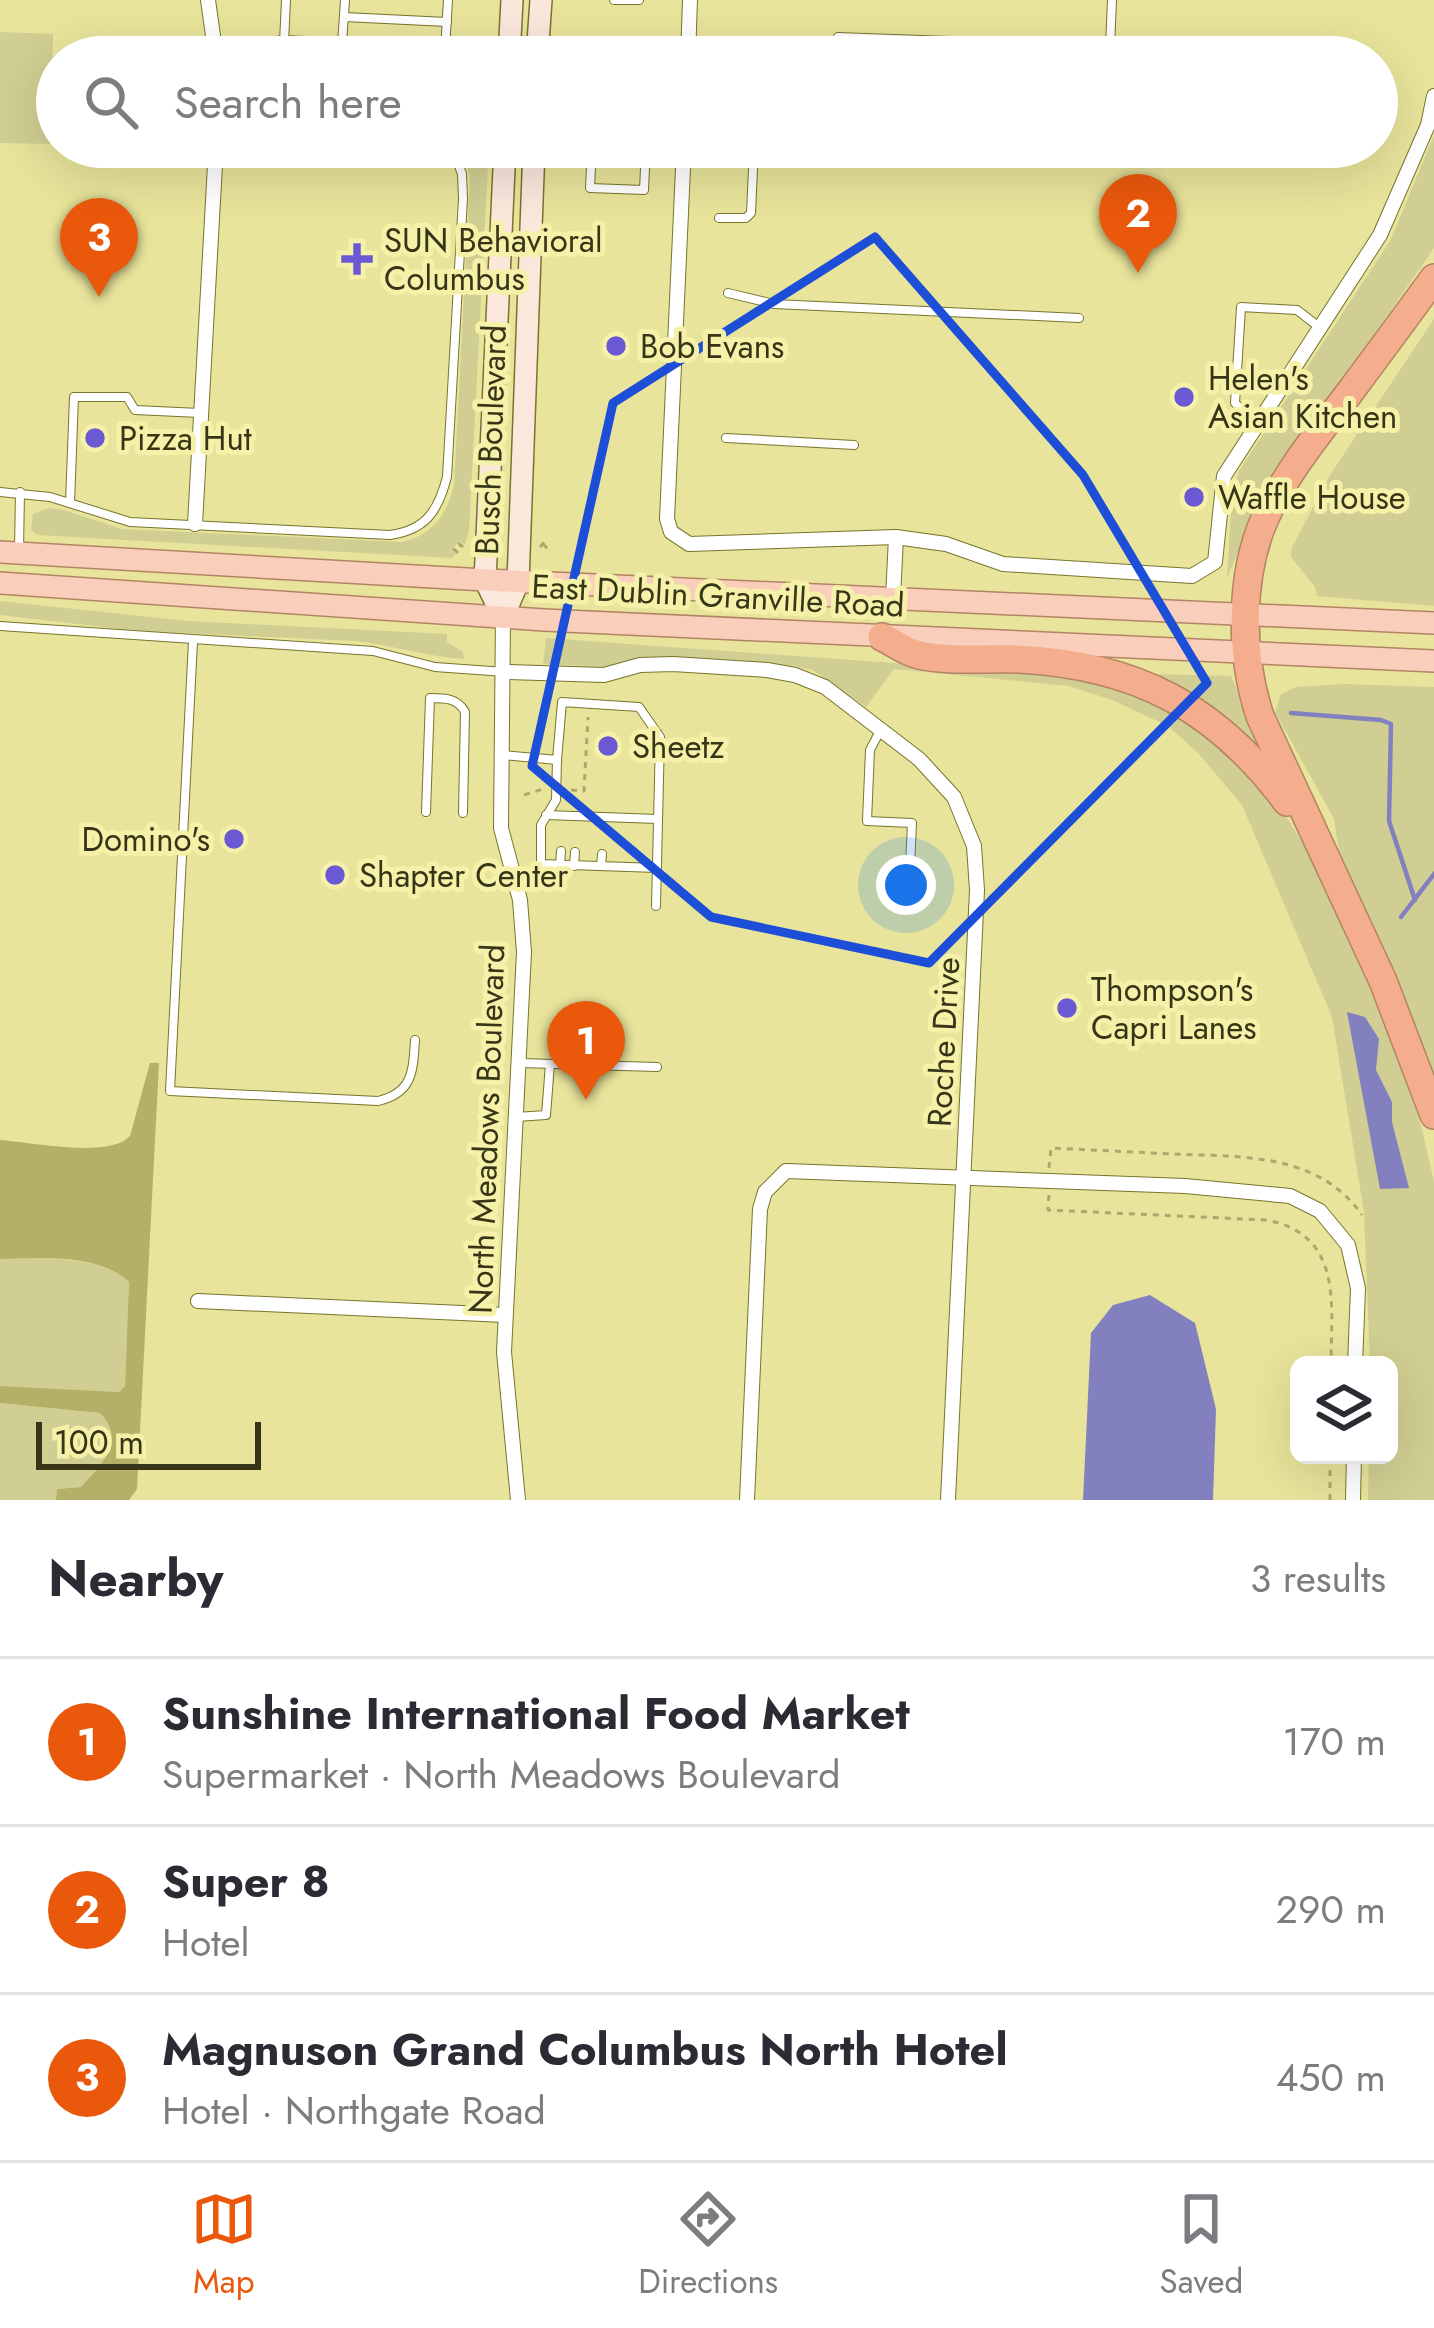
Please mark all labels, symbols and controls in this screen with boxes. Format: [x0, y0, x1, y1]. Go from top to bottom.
search box [36, 36, 1398, 168]
icon: search [78, 69, 144, 135]
text: Search here [174, 70, 402, 135]
pin: 2 [1099, 174, 1177, 273]
pin: 3 [60, 198, 138, 297]
place label: SUN Behavioral Columbus [384, 217, 603, 302]
marker: SUN Behavioral Columbus [341, 243, 373, 275]
place label: Bob Evans [640, 323, 784, 370]
street label: Busch Boulevard [463, 324, 518, 556]
marker: Bob Evans [603, 333, 629, 359]
place label: Helen's Asian Kitchen [1208, 355, 1397, 440]
marker: Helen's Asian Kitchen [1171, 384, 1197, 410]
place label: Pizza Hut [119, 415, 252, 462]
marker: Pizza Hut [82, 425, 108, 451]
place label: Waffle House [1218, 474, 1406, 521]
marker: Waffle House [1181, 484, 1207, 510]
street label: East Dublin Granville Road [530, 562, 906, 629]
place label: Sheetz [632, 723, 725, 770]
marker: Sheetz [595, 733, 621, 759]
place label: Domino's [81, 816, 210, 863]
marker: Domino's [221, 826, 247, 852]
place label: Shapter Center [359, 852, 569, 899]
your location [876, 855, 936, 915]
marker: Shapter Center [322, 862, 348, 888]
street label: North Meadows Boulevard [457, 943, 516, 1315]
street label: Roche Drive [916, 956, 971, 1128]
place label: Thompson's Capri Lanes [1091, 966, 1256, 1051]
marker: Thompson's Capri Lanes [1054, 995, 1080, 1021]
pin: 1 [547, 1001, 625, 1100]
map controls [1290, 1356, 1398, 1464]
button: layers [1290, 1356, 1398, 1464]
scale bar [36, 1416, 261, 1469]
text: 100 m [54, 1419, 144, 1466]
text: Nearby [48, 1541, 223, 1615]
text: 3 results [1250, 1550, 1386, 1607]
text: Sunshine International Food Market [162, 1681, 910, 1746]
text: 1 [77, 1713, 97, 1770]
text: 170 m [1282, 1713, 1386, 1770]
text: Supermarket · North Meadows Boulevard [162, 1746, 840, 1803]
text: Super 8 [162, 1849, 330, 1914]
text: 2 [74, 1881, 100, 1938]
text: 290 m [1276, 1881, 1386, 1938]
text: Hotel [162, 1914, 250, 1971]
text: Magnuson Grand Columbus North Hotel [162, 2017, 1008, 2082]
text: 3 [75, 2049, 99, 2106]
text: 450 m [1276, 2049, 1386, 2106]
text: Hotel · Northgate Road [162, 2082, 546, 2139]
tab: Map [191, 2186, 257, 2305]
tab: Directions [638, 2186, 778, 2305]
tab: Saved [1160, 2186, 1243, 2305]

